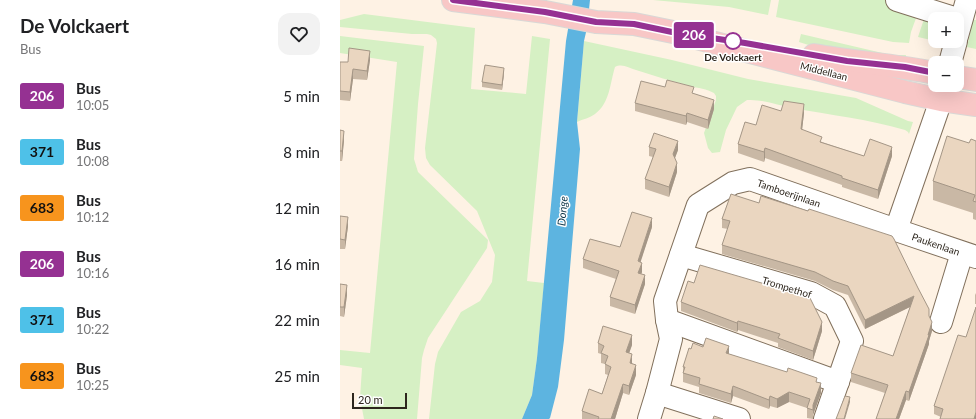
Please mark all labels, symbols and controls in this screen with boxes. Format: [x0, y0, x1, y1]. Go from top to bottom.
map controls [928, 12, 964, 92]
button: + [928, 12, 964, 48]
button: heart [278, 13, 320, 55]
text: De Volckaert [20, 14, 129, 37]
line badge: 206 [671, 22, 717, 48]
text: 206 [682, 26, 706, 43]
marker: De Volckaert [724, 32, 742, 50]
text: Bus [20, 41, 41, 57]
place label: De Volckaert [704, 51, 762, 63]
button: − [928, 56, 964, 92]
street label: Middellaan [799, 59, 849, 83]
text: Bus [76, 79, 101, 97]
text: 206 [30, 87, 54, 104]
text: 5 min [283, 87, 320, 105]
text: 10:05 [76, 97, 109, 113]
text: Bus [76, 135, 101, 153]
text: 371 [30, 143, 54, 160]
text: 8 min [283, 143, 320, 161]
text: 10:08 [76, 153, 109, 169]
street label: Tamboerijnlaan [756, 177, 822, 209]
text: Bus [76, 191, 101, 209]
water label: Donge [554, 196, 570, 226]
text: 683 [30, 199, 54, 216]
text: 12 min [274, 199, 320, 217]
text: 10:12 [76, 209, 109, 225]
street label: Paukenlaan [910, 230, 962, 258]
text: Bus [76, 247, 101, 265]
text: 206 [30, 255, 54, 272]
text: 16 min [274, 255, 320, 273]
text: 10:16 [76, 265, 109, 281]
street label: Trompethof [761, 274, 814, 300]
text: Bus [76, 303, 101, 321]
text: 371 [30, 311, 54, 328]
text: 22 min [274, 311, 320, 329]
text: 10:22 [76, 321, 109, 337]
text: Bus [76, 359, 101, 377]
text: 683 [30, 367, 54, 384]
text: 25 min [274, 367, 320, 385]
text: 10:25 [76, 377, 109, 393]
scale bar [352, 391, 407, 410]
text: 20 m [358, 393, 383, 406]

